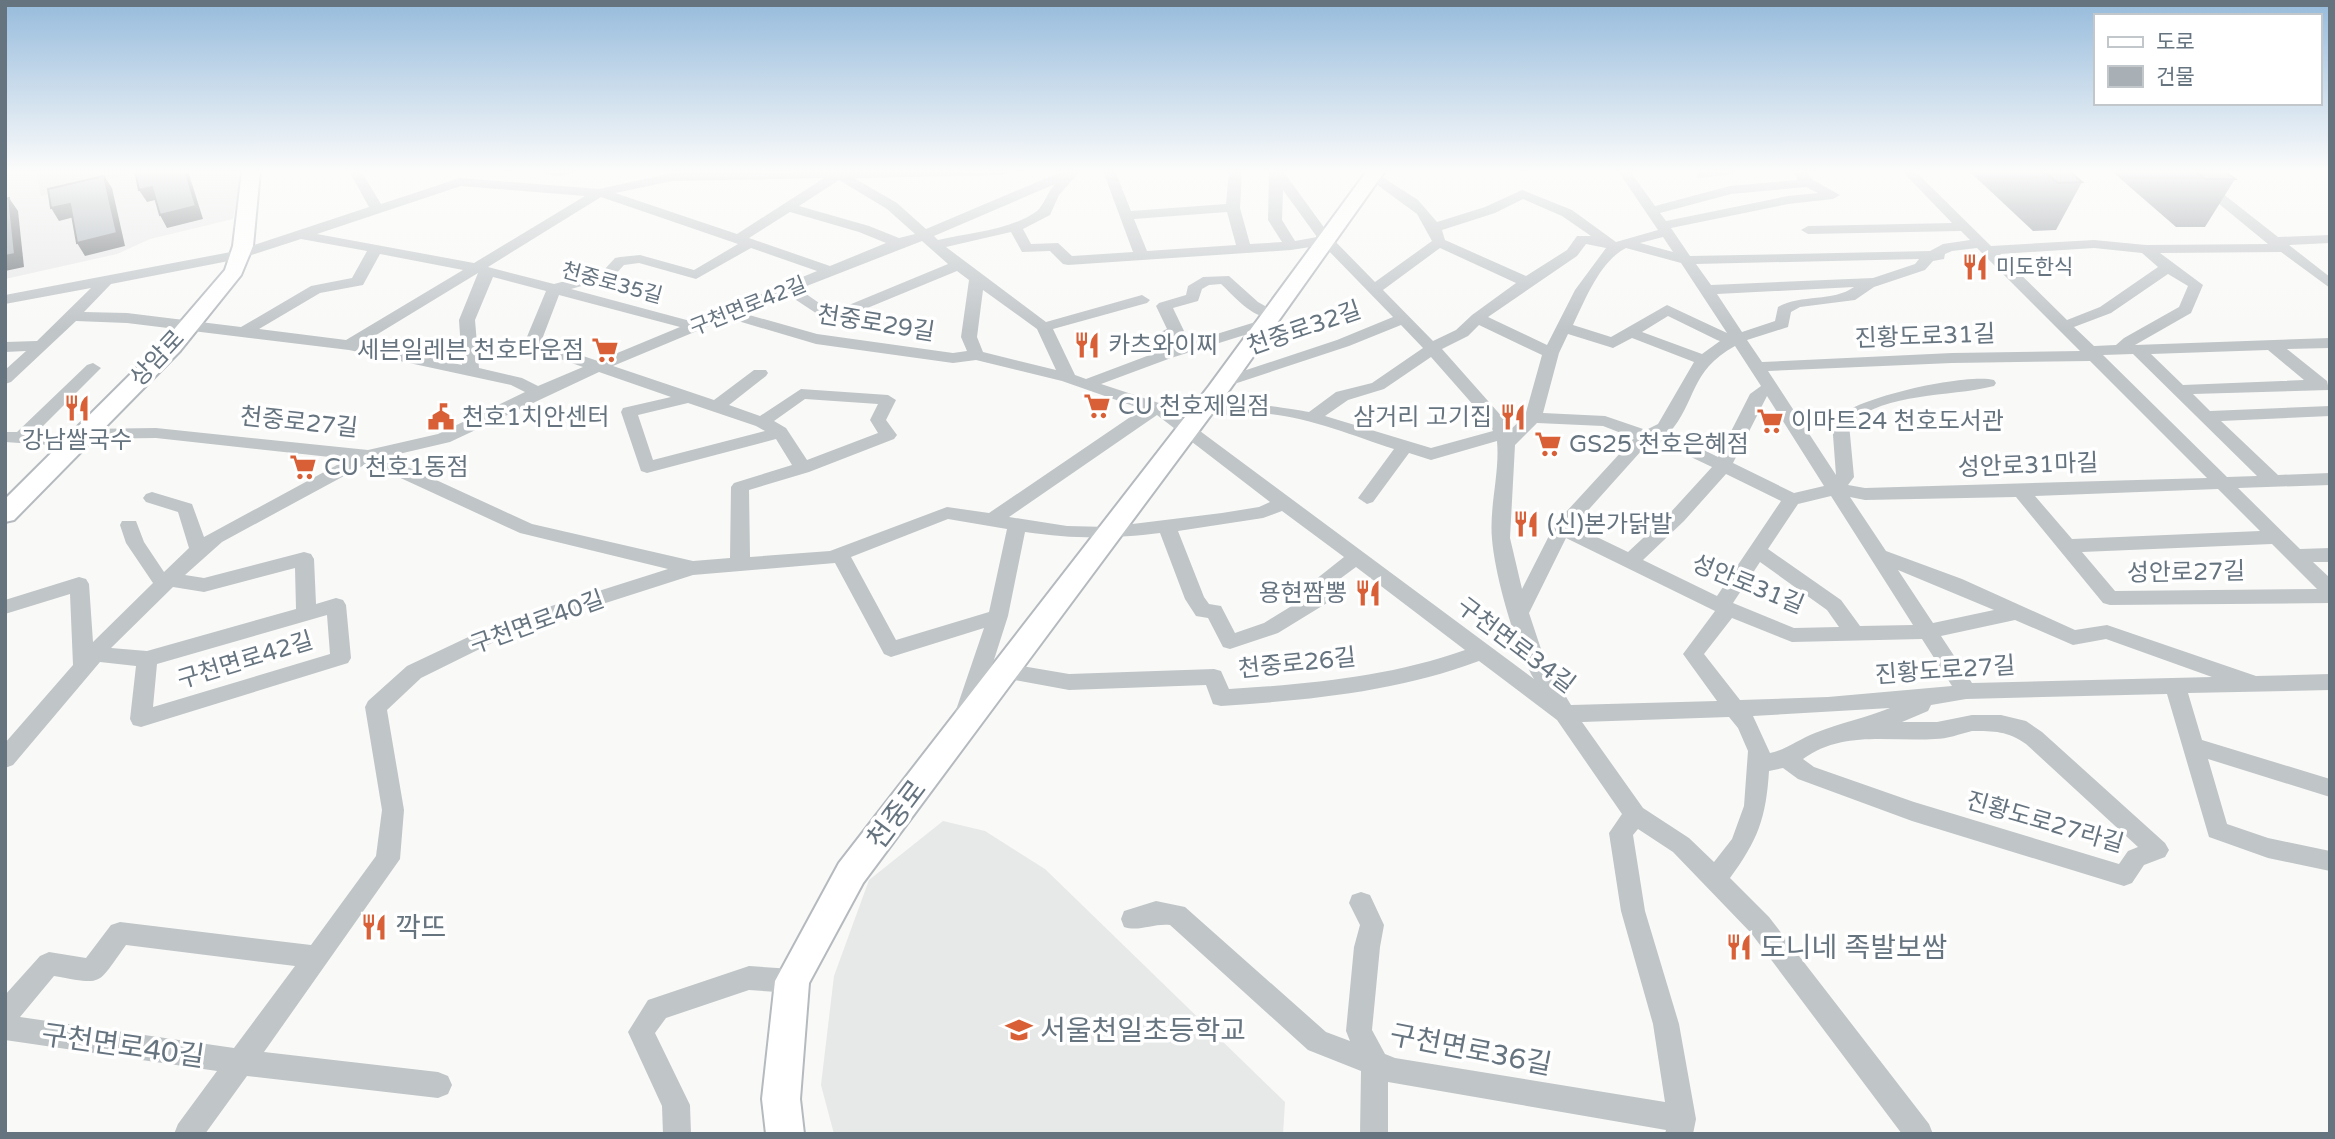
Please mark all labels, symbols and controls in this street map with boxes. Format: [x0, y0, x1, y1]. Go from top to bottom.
legend [2094, 14, 2321, 105]
text: 도로 [2156, 30, 2195, 55]
text: 건물 [2156, 65, 2195, 90]
restaurant icon: 미도한식 [1960, 252, 1990, 282]
place label: 미도한식 [1996, 255, 2073, 280]
street label: 천중로35길 [559, 258, 665, 309]
street label: 구천면로42길 [686, 272, 810, 341]
street label: 천중로32길 [1243, 295, 1365, 361]
street label: 천중로29길 [815, 300, 937, 347]
street label: 진황도로31길 [1854, 320, 1996, 353]
street label: 상암로 [124, 324, 191, 392]
restaurant icon: 카츠와이찌 [1072, 330, 1102, 360]
place label: 카츠와이찌 [1108, 331, 1218, 360]
supermarket icon: 세븐일레븐 천호타운점 [590, 335, 620, 365]
place label: 세븐일레븐 천호타운점 [357, 336, 584, 365]
supermarket icon: CU 천호제일점 [1082, 391, 1112, 421]
place label: CU 천호제일점 [1118, 392, 1270, 421]
restaurant icon: 강남쌀국수 [62, 393, 92, 423]
street label: 천중로27길 [239, 402, 359, 443]
public building icon: 천호1치안센터 [426, 402, 456, 432]
restaurant icon: 삼거리 고기집 [1498, 402, 1528, 432]
place label: 천호1치안센터 [462, 403, 610, 432]
place label: 삼거리 고기집 [1353, 403, 1492, 432]
supermarket icon: 이마트24 천호도서관 [1755, 406, 1785, 436]
place label: 이마트24 천호도서관 [1791, 407, 2004, 436]
place label: 강남쌀국수 [22, 426, 132, 455]
supermarket icon: GS25 천호은혜점 [1533, 429, 1563, 459]
place label: GS25 천호은혜점 [1569, 430, 1749, 459]
street label: 성안로31마길 [1957, 449, 2099, 482]
supermarket icon: CU 천호1동점 [288, 452, 318, 482]
place label: CU 천호1동점 [324, 453, 469, 482]
restaurant icon: (신)본가닭발 [1511, 509, 1541, 539]
place label: (신)본가닭발 [1547, 510, 1672, 539]
street label: 성안로31길 [1687, 549, 1808, 620]
street label: 성안로27길 [2127, 557, 2245, 588]
restaurant icon: 용현짬뽕 [1353, 578, 1383, 608]
place label: 용현짬뽕 [1259, 579, 1347, 608]
street label: 구천면로40길 [466, 585, 608, 660]
street label: 구천면로34길 [1451, 592, 1581, 699]
street label: 구천면로42길 [174, 626, 317, 695]
street label: 천중로26길 [1237, 643, 1357, 684]
street label: 진황도로27길 [1874, 651, 2016, 690]
street label: 천중로 [860, 774, 934, 856]
street label: 진황도로27라길 [1963, 786, 2127, 859]
place label: 깍뜨 [395, 911, 447, 945]
restaurant icon: 깍뜨 [359, 912, 389, 942]
place label: 도니네 족발보쌈 [1760, 931, 1948, 965]
restaurant icon: 도니네 족발보쌈 [1724, 932, 1754, 962]
place label: 서울천일초등학교 [1040, 1014, 1246, 1048]
school or university icon: 서울천일초등학교 [1004, 1015, 1034, 1045]
street label: 구천면로40길 [39, 1018, 206, 1074]
street label: 구천면로36길 [1387, 1018, 1555, 1082]

